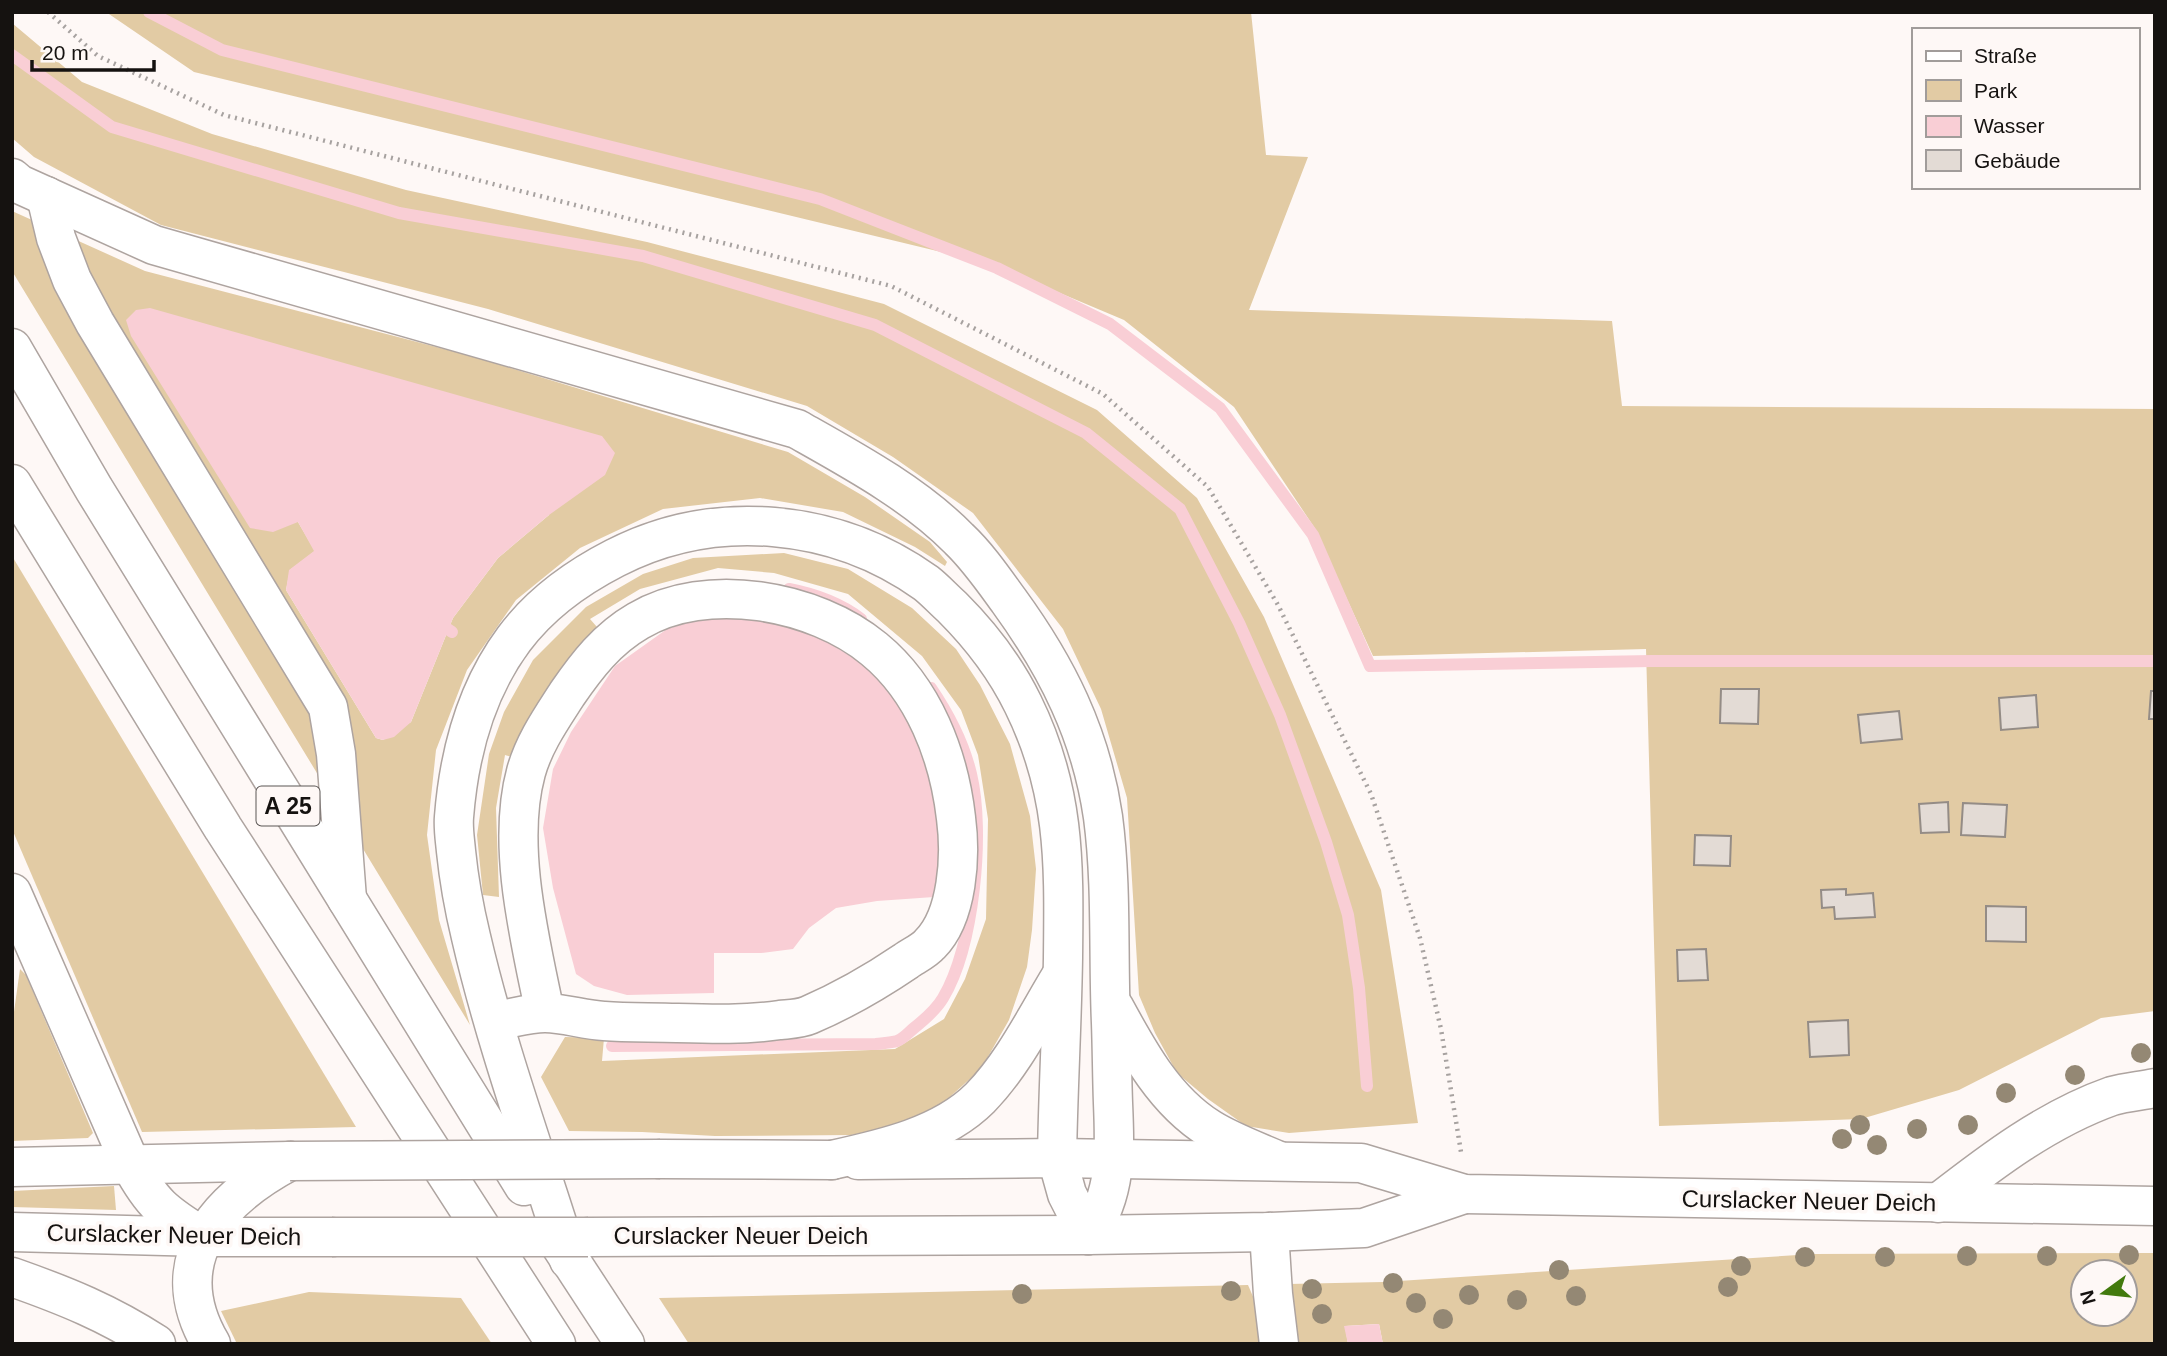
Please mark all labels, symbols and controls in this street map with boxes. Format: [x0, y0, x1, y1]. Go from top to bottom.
scale bar [32, 28, 154, 72]
legend [1912, 28, 2139, 189]
text: 20 m [42, 41, 89, 64]
text: Straße [1974, 44, 2037, 67]
text: Park [1974, 79, 2018, 102]
text: Wasser [1974, 114, 2044, 137]
text: Gebäude [1974, 149, 2060, 172]
road number: A 25 [256, 786, 320, 826]
street label: Curslacker Neuer Deich [1681, 1185, 1937, 1216]
street label: Curslacker Neuer Deich [46, 1219, 302, 1250]
street label: Curslacker Neuer Deich [614, 1222, 868, 1249]
north arrow [2069, 1258, 2139, 1328]
text: N [2076, 1288, 2100, 1307]

